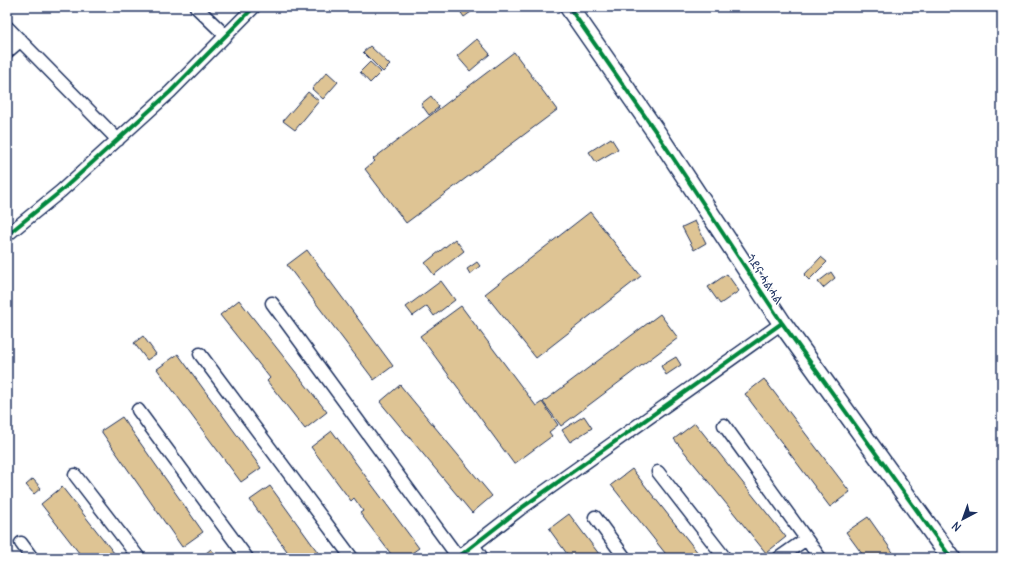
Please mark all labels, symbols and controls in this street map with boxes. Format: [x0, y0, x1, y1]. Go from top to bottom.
street label: ጎደና ሓልሓል [743, 251, 787, 307]
north arrow [943, 499, 983, 539]
text: N [949, 519, 964, 534]

